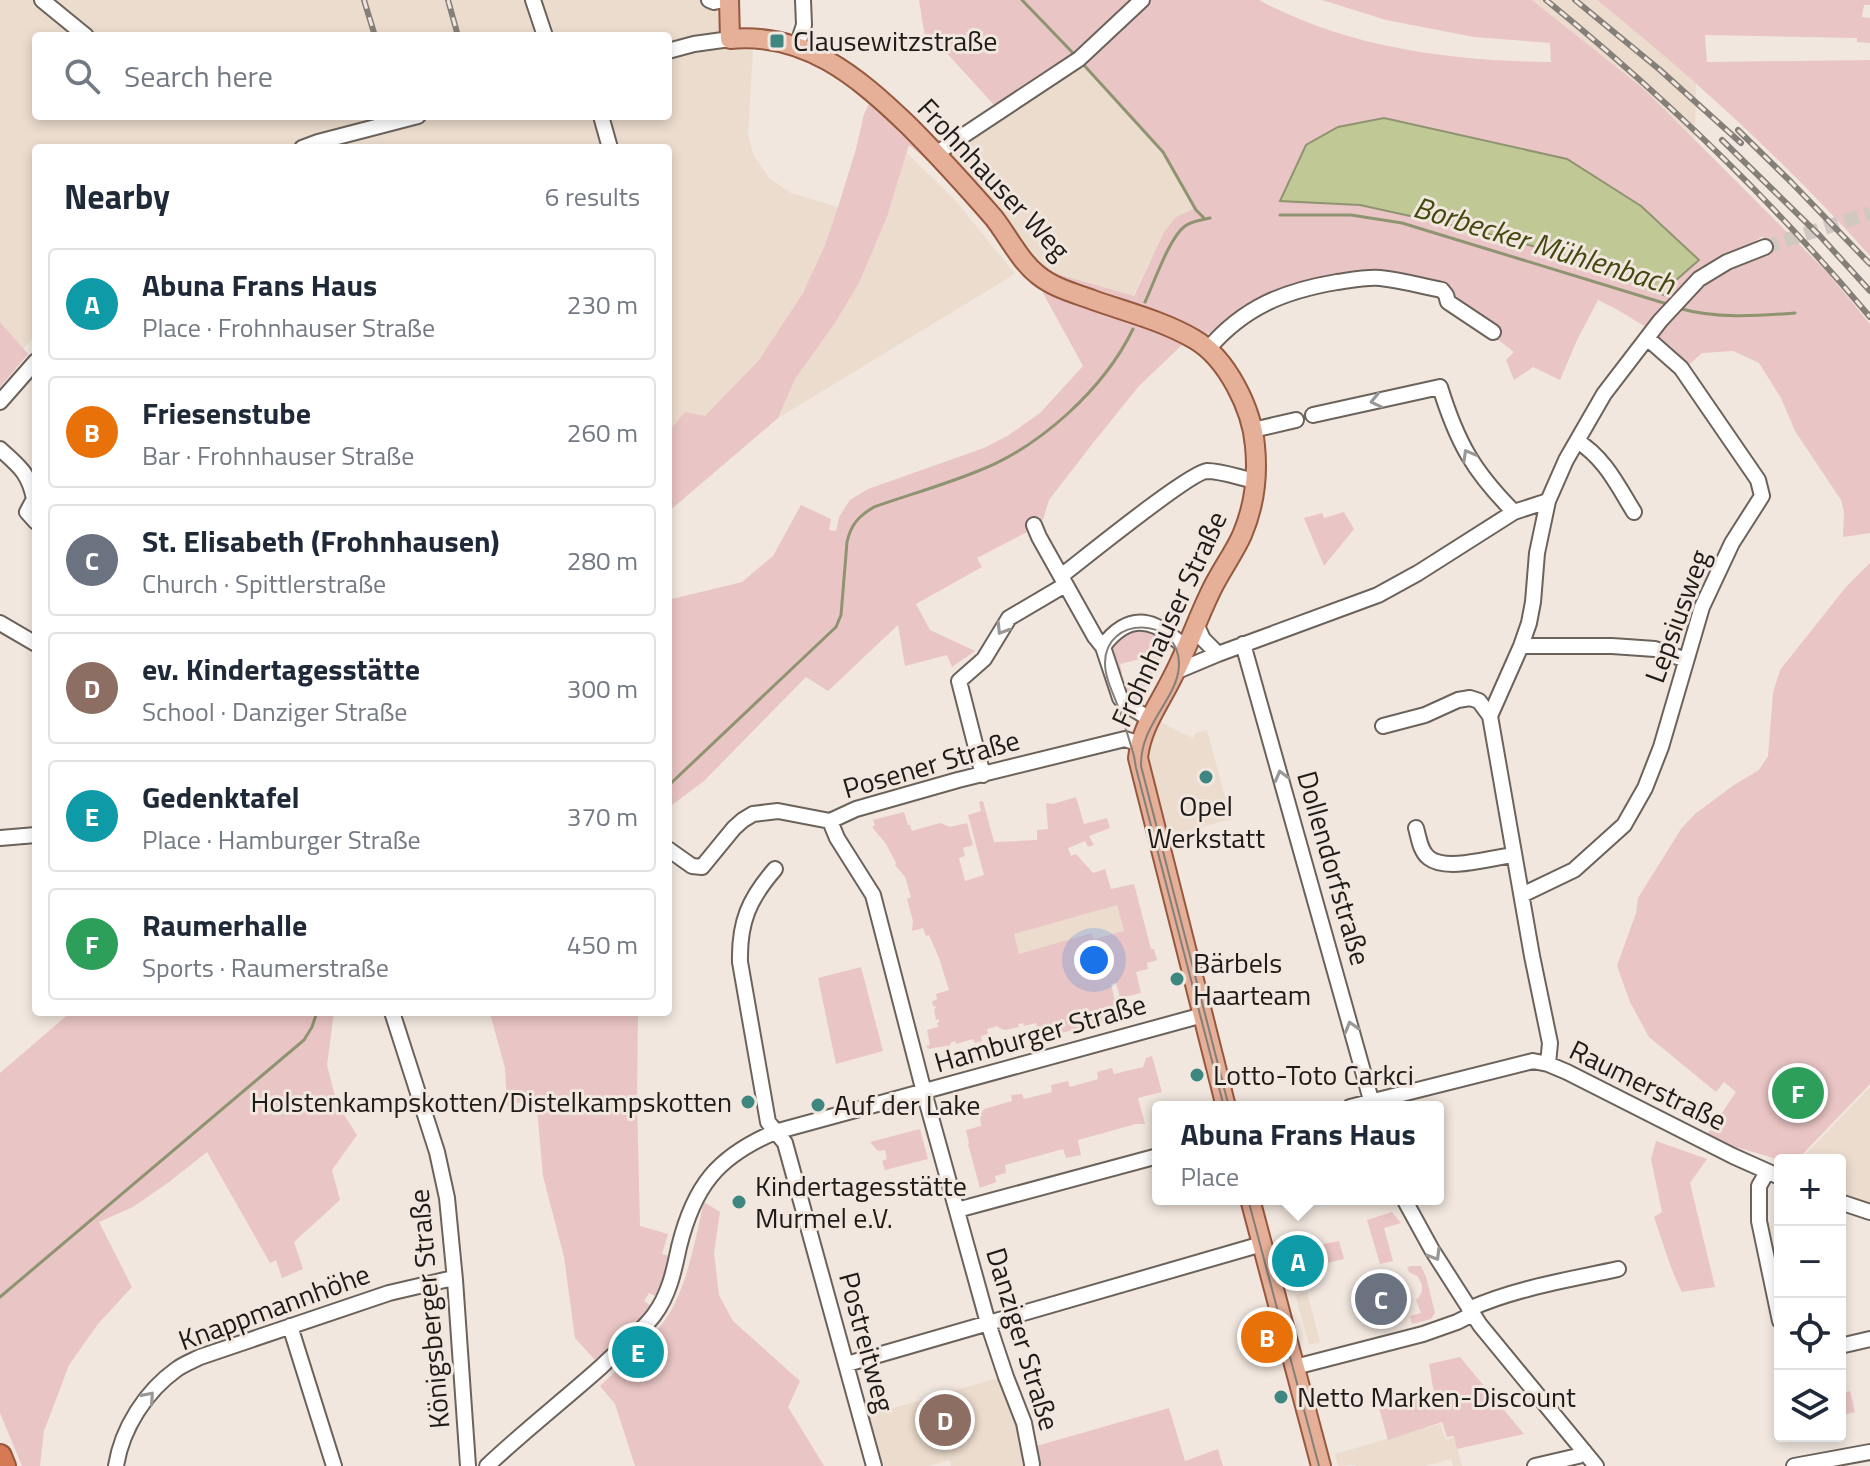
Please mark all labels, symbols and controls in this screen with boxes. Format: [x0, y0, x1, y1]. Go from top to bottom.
place label: Clausewitzstraße [793, 19, 997, 62]
search box [32, 32, 672, 120]
marker: Clausewitzstraße [768, 32, 786, 50]
text: Search here [124, 53, 273, 99]
icon: search [60, 54, 104, 98]
street label: Frohnhauser Weg [908, 88, 1081, 269]
text: Nearby [64, 170, 170, 222]
text: 6 results [545, 177, 640, 216]
water label: Borbecker Mühlenbach [1408, 183, 1682, 307]
text: Abuna Frans Haus [142, 262, 377, 308]
text: A [84, 285, 100, 324]
text: 230 m [567, 285, 638, 324]
text: Place · Frohnhauser Straße [142, 308, 435, 347]
text: Friesenstube [142, 390, 311, 436]
one-way arrow [1370, 391, 1384, 408]
text: B [84, 413, 100, 452]
text: 260 m [567, 413, 638, 452]
text: Bar · Frohnhauser Straße [142, 436, 414, 475]
one-way arrow [1462, 449, 1477, 463]
street label: Frohnhauser Straße [1100, 504, 1237, 734]
text: St. Elisabeth (Frohnhausen) [142, 518, 499, 564]
text: C [85, 541, 99, 580]
text: 280 m [567, 541, 638, 580]
street label: Lepsiusweg [1633, 543, 1720, 688]
text: Church · Spittlerstraße [142, 564, 386, 603]
one-way arrow [997, 620, 1012, 635]
text: ev. Kindertagesstätte [142, 646, 420, 692]
text: D [84, 669, 100, 708]
text: 300 m [567, 669, 638, 708]
text: School · Danziger Straße [142, 692, 408, 731]
street label: Posener Straße [837, 718, 1024, 809]
street label: Dollendorfstraße [1286, 766, 1383, 970]
marker: Opel Werkstatt [1197, 768, 1215, 786]
one-way arrow [1274, 770, 1290, 784]
text: Gedenktafel [142, 774, 300, 820]
place label: Opel Werkstatt [1147, 784, 1265, 859]
text: E [85, 797, 99, 836]
text: 370 m [567, 797, 638, 836]
text: Place · Hamburger Straße [142, 820, 421, 859]
text: Raumerhalle [142, 902, 307, 948]
text: F [85, 925, 99, 964]
text: 450 m [567, 925, 638, 964]
your location [1074, 940, 1114, 980]
place label: Bärbels Haarteam [1193, 941, 1311, 1016]
text: Sports · Raumerstraße [142, 948, 389, 987]
marker: Bärbels Haarteam [1168, 970, 1186, 988]
street label: Hamburger Straße [929, 982, 1151, 1083]
one-way arrow [1344, 1020, 1360, 1034]
street label: Raumerstraße [1562, 1028, 1734, 1141]
place label: Lotto-Toto Carkci [1213, 1053, 1414, 1096]
pin: F [1772, 1063, 1824, 1123]
marker: Lotto-Toto Carkci [1188, 1066, 1206, 1084]
place label: Holstenkampskotten/Distelkampskotten [251, 1080, 732, 1123]
place label: Auf der Lake [834, 1083, 980, 1126]
marker: Holstenkampskotten/Distelkampskotten [739, 1093, 757, 1111]
marker: Auf der Lake [809, 1096, 827, 1114]
popup [1152, 1101, 1444, 1205]
text: Abuna Frans Haus [1180, 1111, 1416, 1157]
map controls [1774, 1154, 1846, 1442]
button: + [1774, 1154, 1846, 1226]
text: Place [1180, 1157, 1239, 1196]
place label: Kindertagesstätte Murmel e.V. [755, 1164, 967, 1239]
street label: Königsberger Straße [397, 1187, 460, 1431]
marker: Kindertagesstätte Murmel e.V. [730, 1193, 748, 1211]
button: − [1774, 1226, 1846, 1298]
pin: A [1272, 1231, 1324, 1291]
street label: Danziger Straße [975, 1242, 1072, 1436]
one-way arrow [1426, 1246, 1441, 1261]
street label: Knappmannhöhe [172, 1252, 376, 1361]
street label: Postreitweg [828, 1267, 907, 1417]
pin: C [1355, 1269, 1407, 1329]
button: locate [1774, 1298, 1846, 1370]
pin: B [1241, 1307, 1293, 1367]
pin: E [612, 1322, 664, 1382]
button: layers [1774, 1370, 1846, 1442]
place label: Netto Marken-Discount [1297, 1375, 1576, 1418]
marker: Netto Marken-Discount [1272, 1388, 1290, 1406]
pin: D [919, 1390, 971, 1450]
one-way arrow [139, 1391, 154, 1406]

